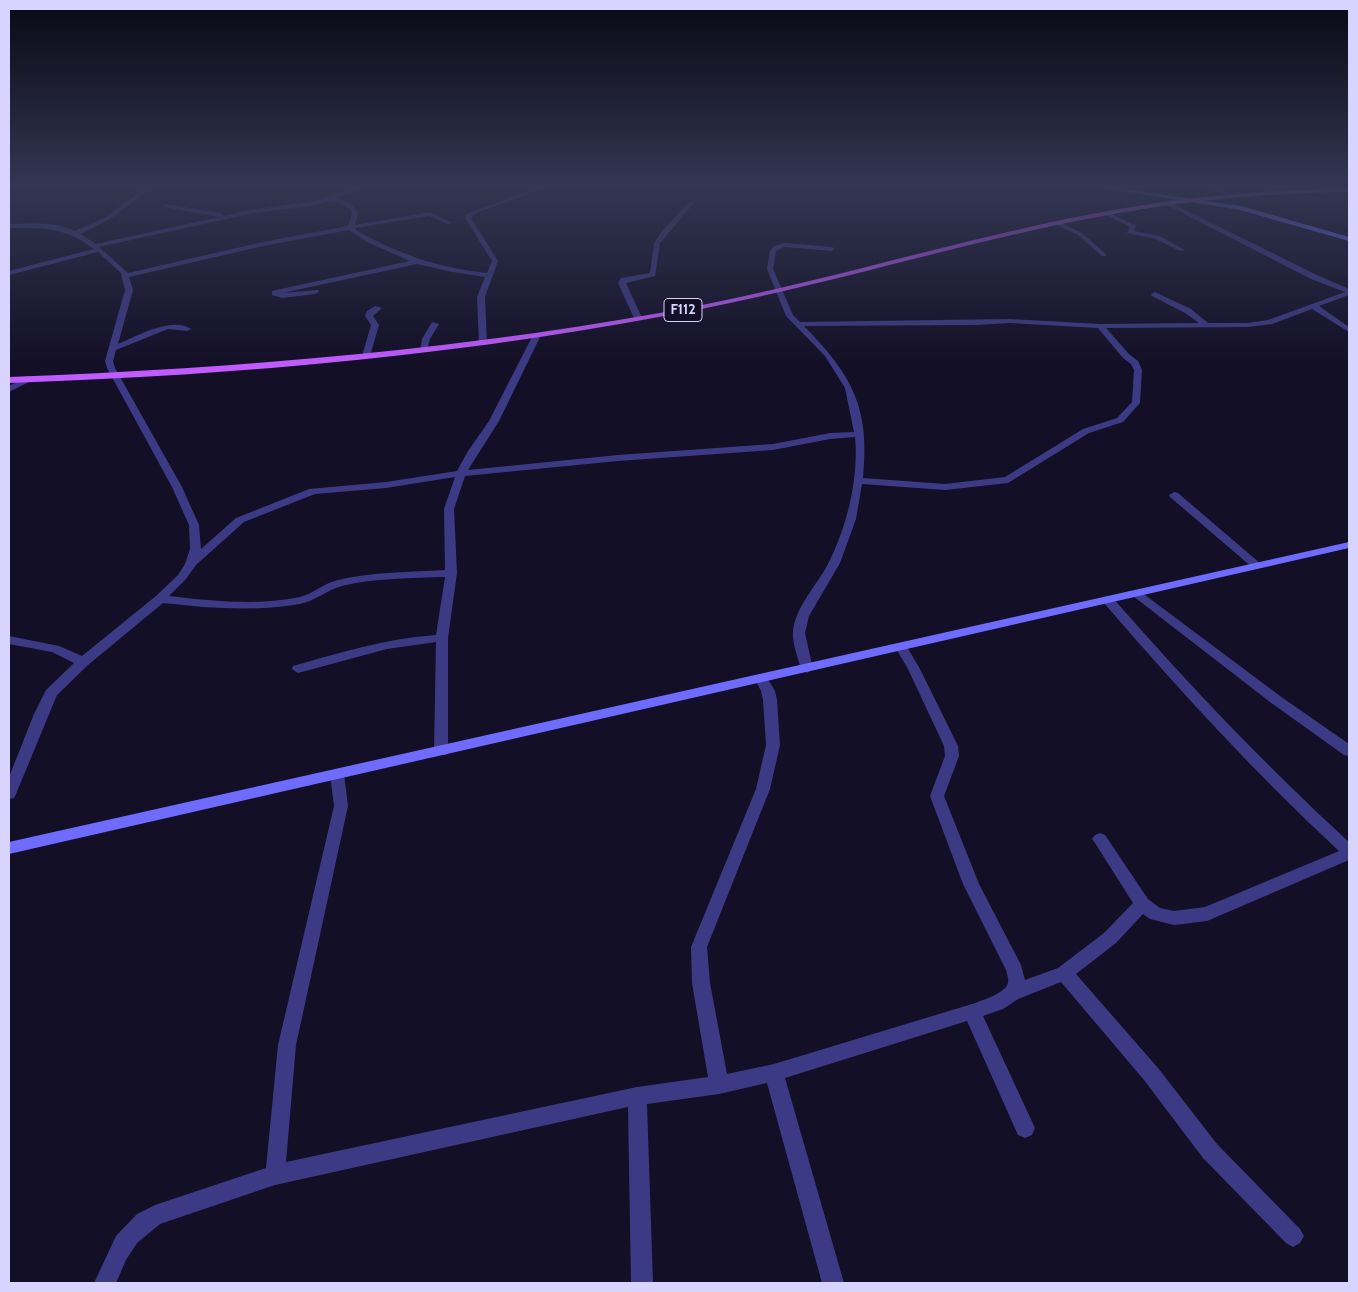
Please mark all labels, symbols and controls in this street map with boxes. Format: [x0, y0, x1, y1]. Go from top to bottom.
road number: F112 [664, 298, 702, 322]

